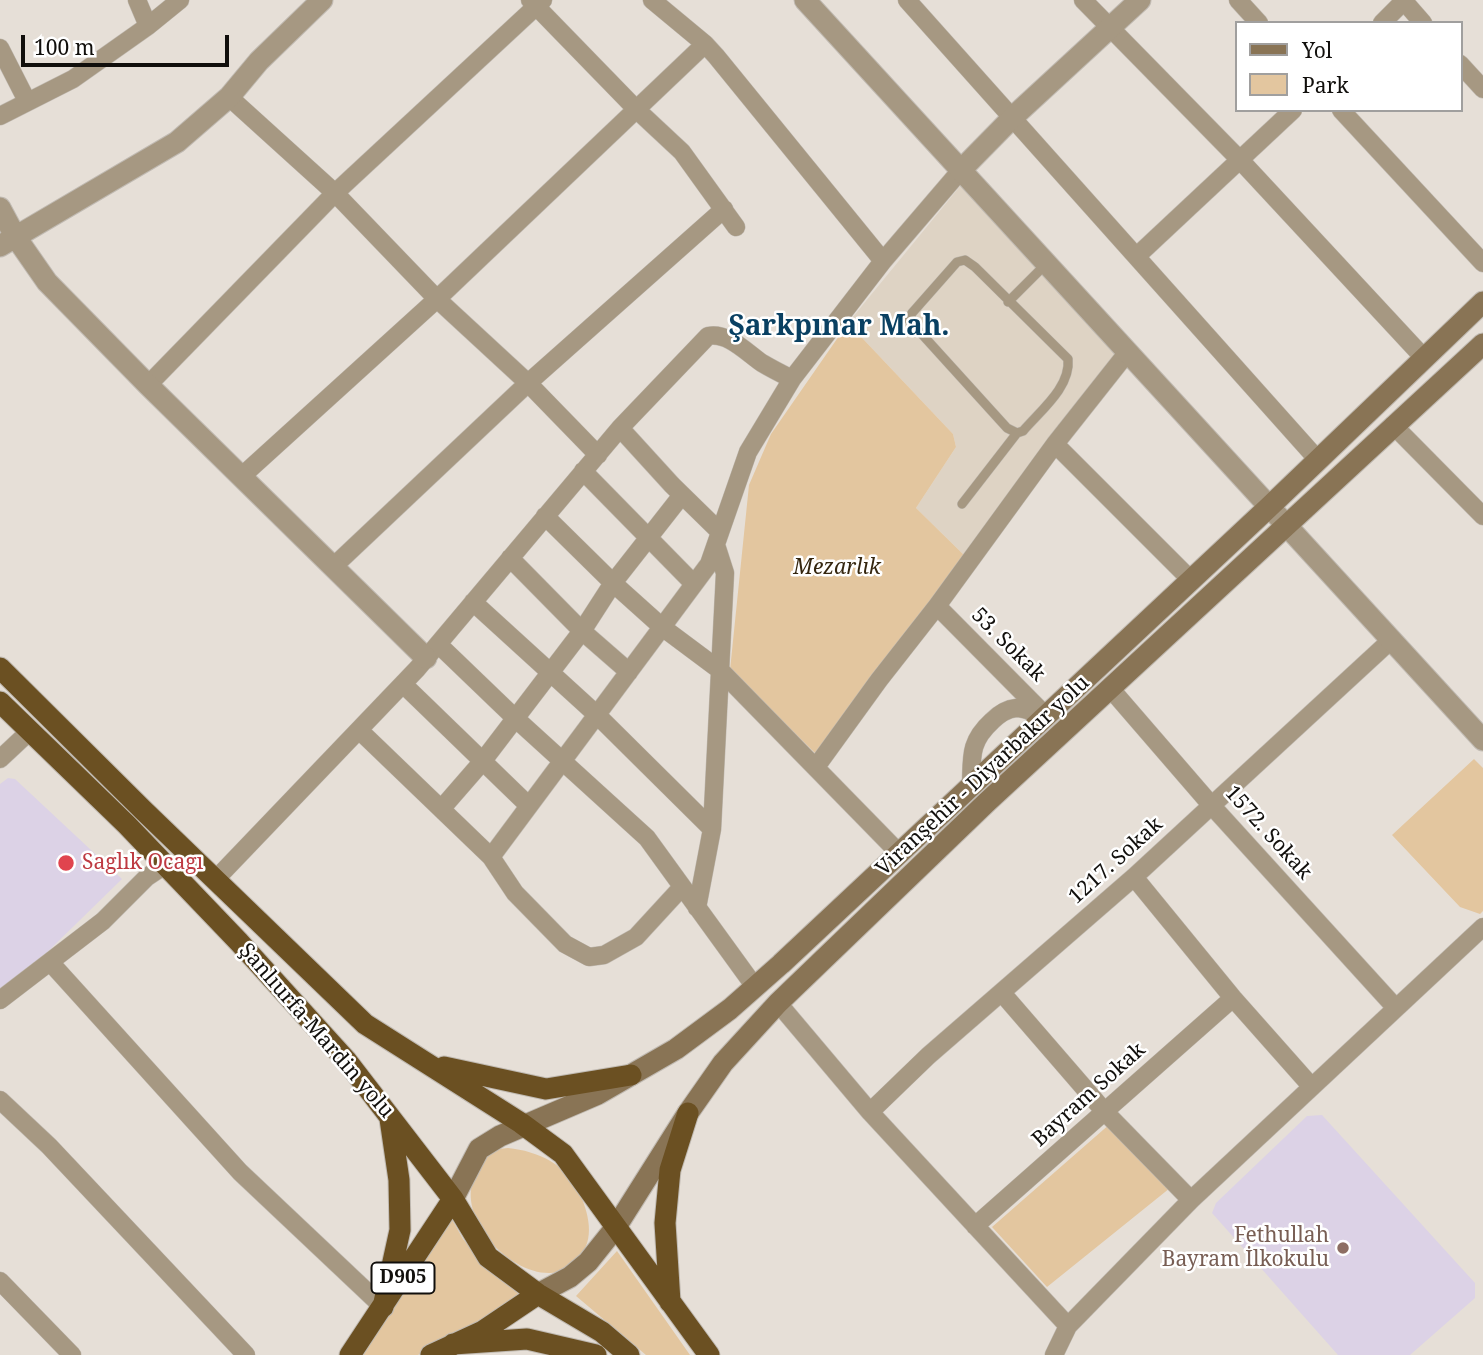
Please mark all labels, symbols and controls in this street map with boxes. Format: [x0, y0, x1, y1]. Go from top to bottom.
scale bar [24, 21, 233, 65]
legend [1234, 21, 1462, 112]
text: 100 m [34, 33, 95, 61]
text: Yol [1302, 36, 1332, 64]
text: Park [1302, 71, 1349, 99]
district label: Şarkpınar Mah. [728, 310, 950, 344]
park label: Mezarlık [793, 555, 881, 581]
street label: 53. Sokak [966, 603, 1050, 687]
street label: Viranşehir - Diyarbakır yolu [871, 671, 1095, 881]
street label: 1572. Sokak [1219, 781, 1317, 885]
street label: 1217. Sokak [1064, 812, 1168, 910]
place label: Saglık Ocagı [82, 850, 203, 876]
marker: Saglık Ocagı [56, 853, 76, 873]
street label: Şanlıurfa-Mardin yolu [233, 939, 399, 1123]
street label: Bayram Sokak [1027, 1038, 1151, 1152]
place label: Fethullah Bayram İlkokulu [1162, 1223, 1329, 1273]
marker: Fethullah Bayram İlkokulu [1335, 1240, 1351, 1256]
road number: D905 [372, 1262, 434, 1294]

